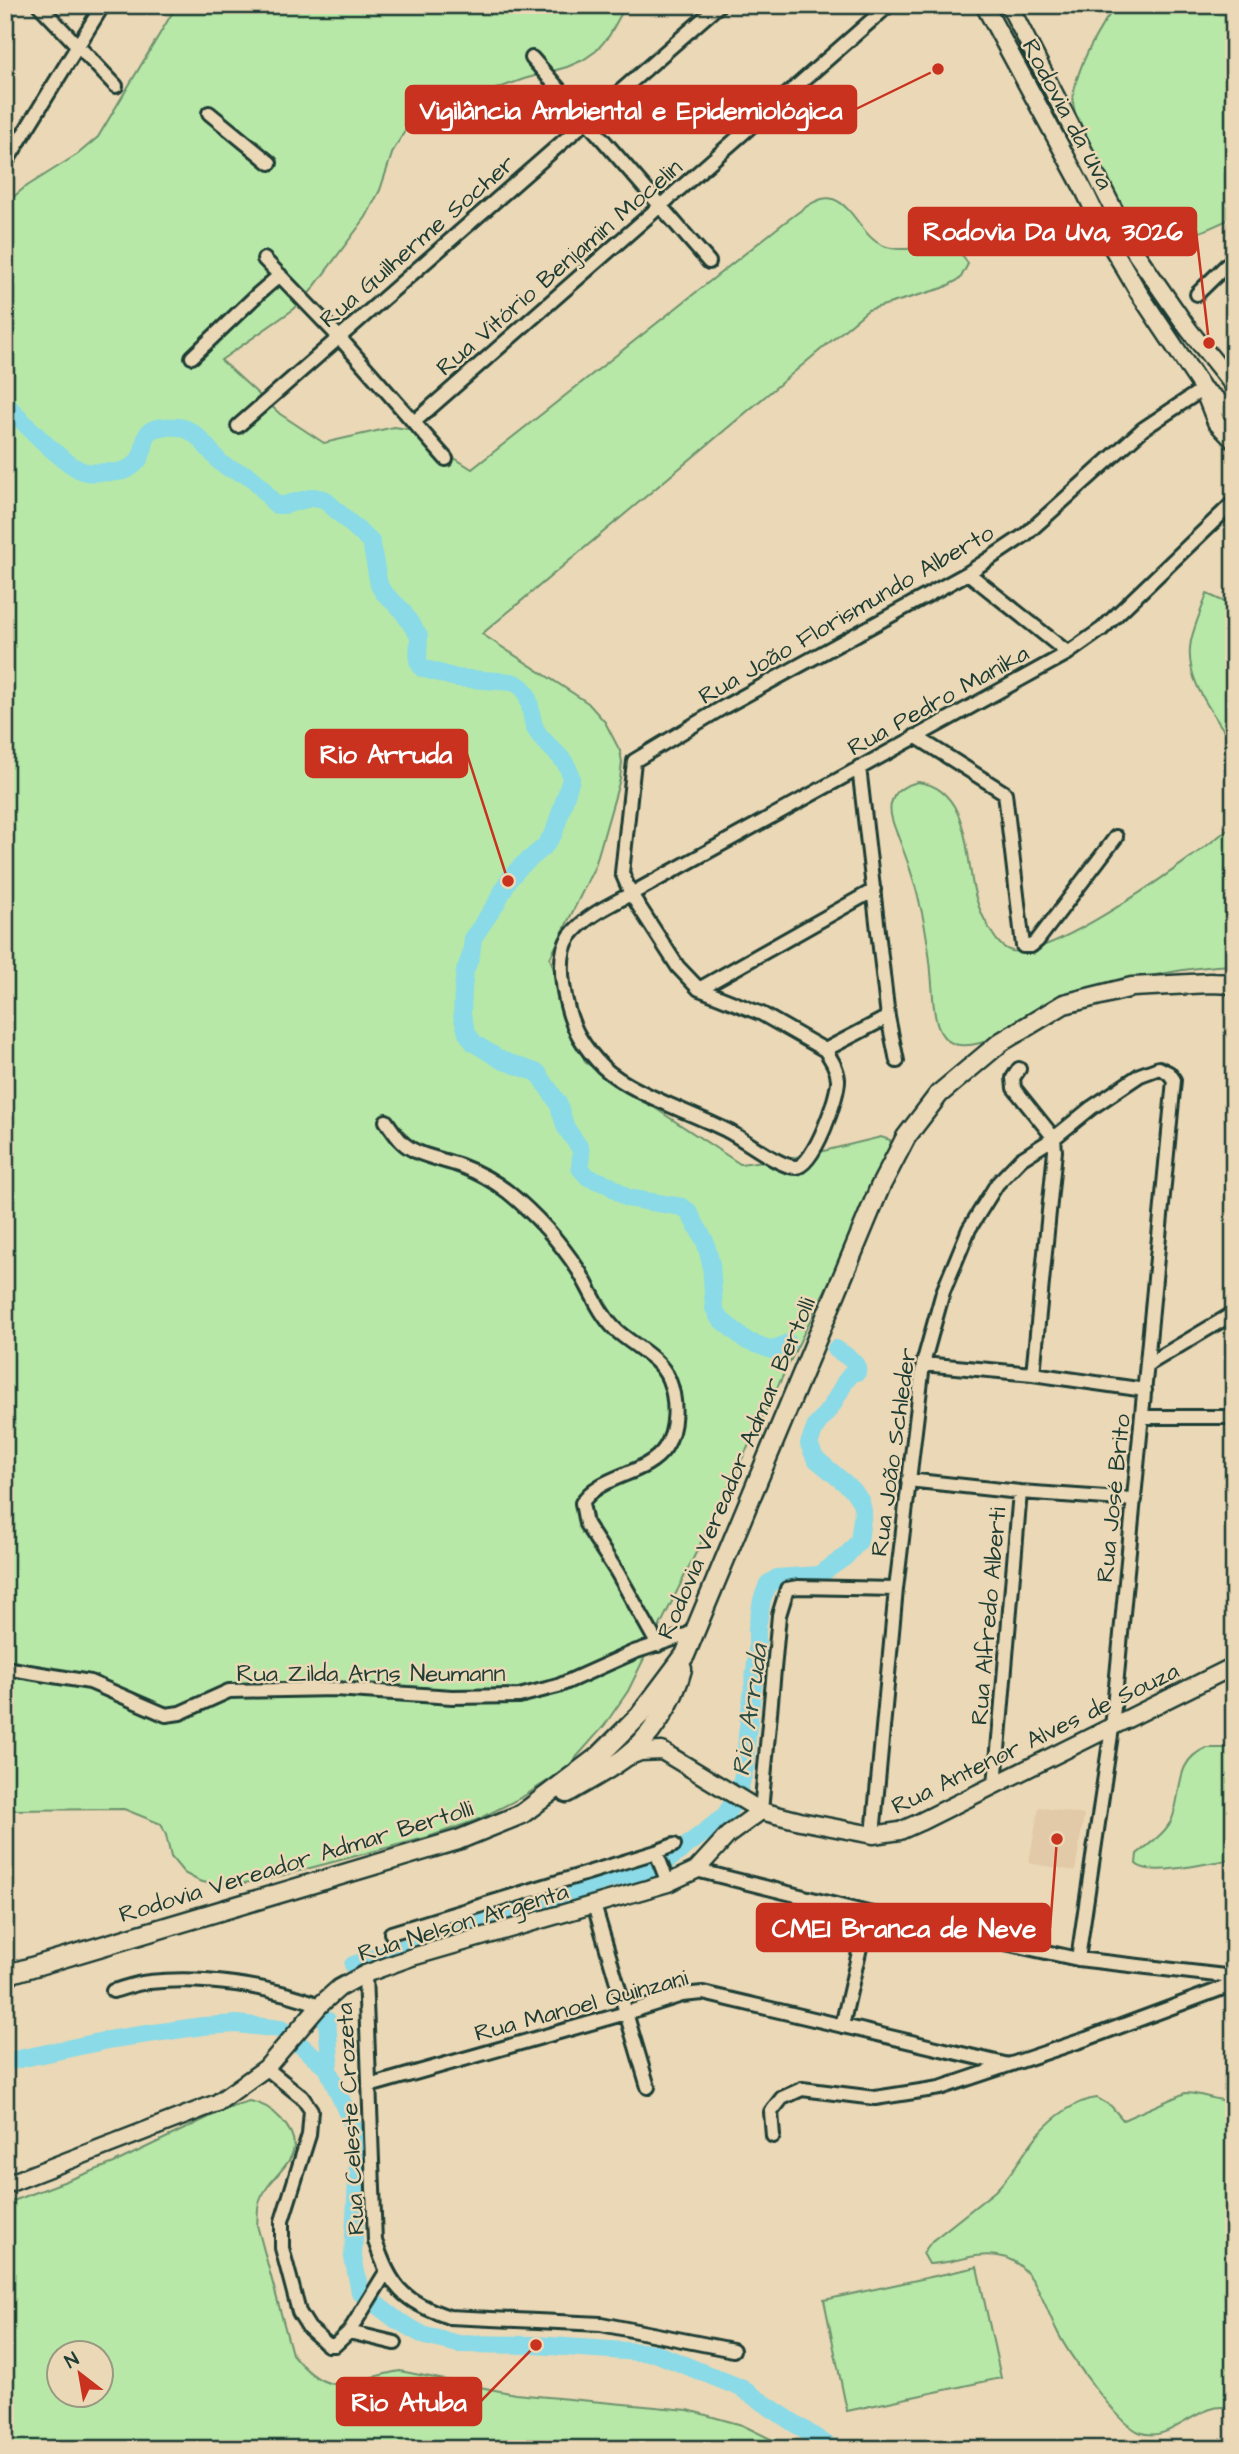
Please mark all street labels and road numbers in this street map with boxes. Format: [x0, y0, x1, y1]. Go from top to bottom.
street label: Rodovia da Uva [1013, 33, 1121, 196]
street label: Rua Guilherme Socher [313, 147, 523, 336]
street label: Rua Vitório Benjamin Mocelin [429, 151, 690, 384]
street label: Rua João Florismundo Alberto [693, 516, 1001, 714]
street label: Rua Pedro Manika [842, 637, 1035, 765]
street label: Rodovia Vereador Admar Bertolli [649, 1292, 825, 1645]
street label: Rua João Schleder [863, 1346, 925, 1559]
street label: Rua José Brito [1088, 1412, 1140, 1584]
street label: Rua Alfredo Alberti [963, 1505, 1015, 1726]
street label: Rua Antenor Alves de Souza [886, 1654, 1185, 1823]
street label: Rua Zilda Arns Neumann [237, 1657, 505, 1691]
street label: Rodovia Vereador Admar Bertolli [115, 1792, 478, 1932]
street label: Rua Nelson Argenta [354, 1875, 573, 1972]
street label: Rua Manoel Quinzani [471, 1961, 692, 2051]
street label: Rua Celeste Crozeta [328, 2002, 374, 2236]

